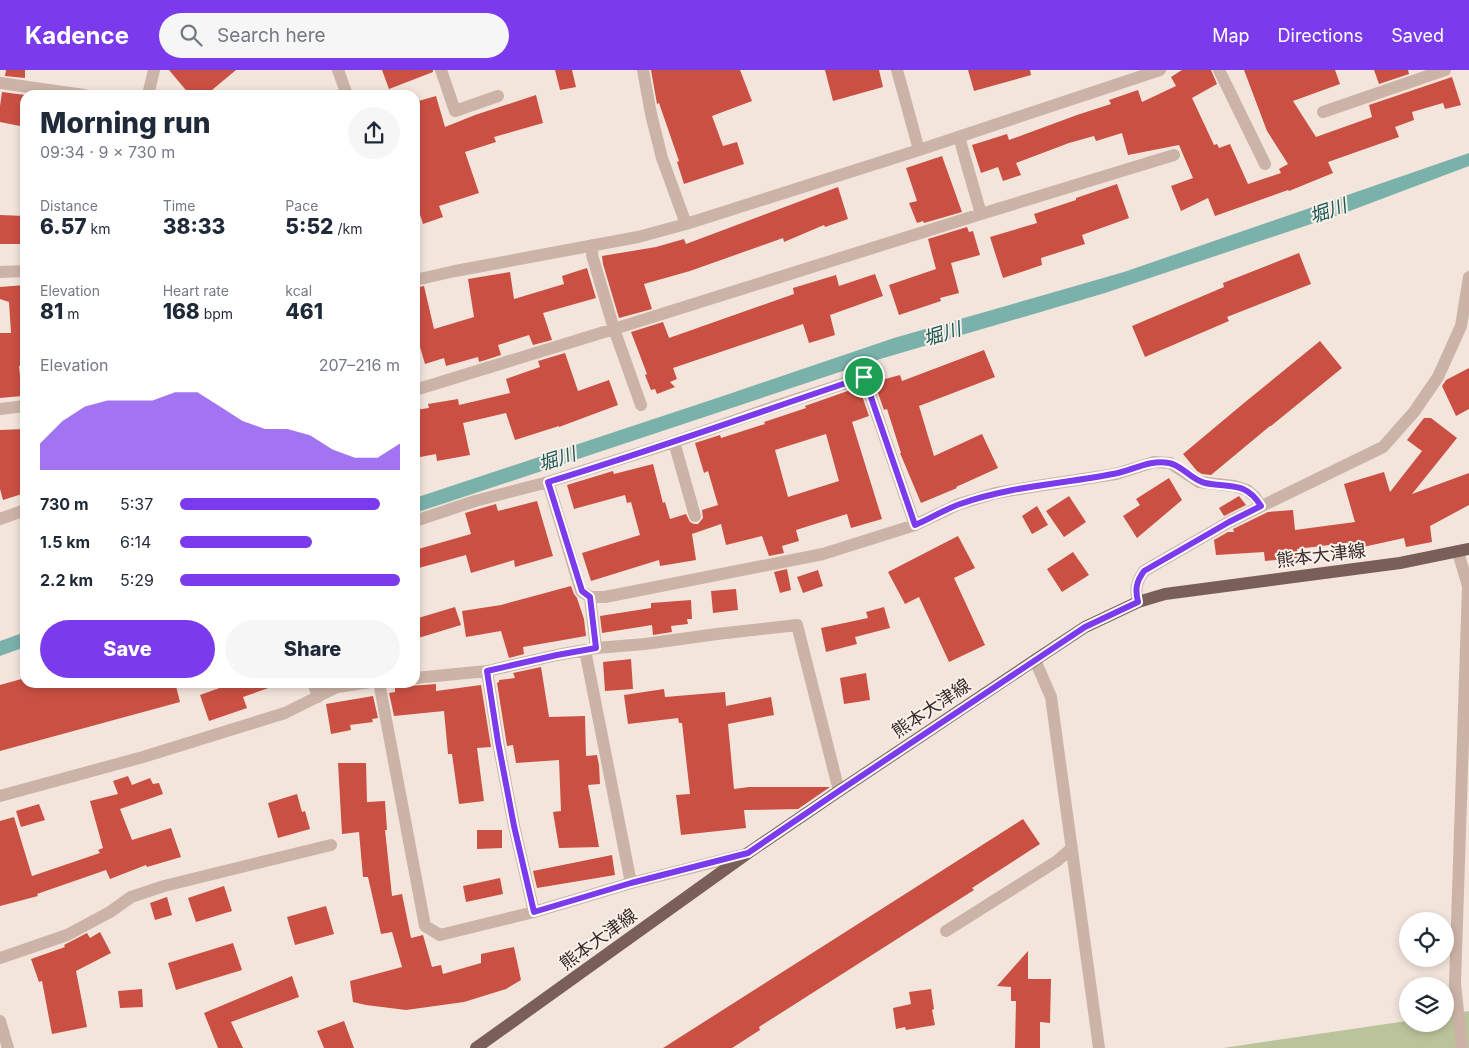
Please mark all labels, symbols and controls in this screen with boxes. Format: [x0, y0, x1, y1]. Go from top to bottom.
search box [159, 13, 509, 58]
text: Kadence [25, 21, 129, 50]
icon: search [177, 21, 205, 49]
text: Search here [217, 24, 326, 47]
text: Map [1212, 25, 1250, 46]
text: Directions [1278, 25, 1363, 46]
text: Saved [1391, 25, 1444, 46]
text: Morning run [40, 106, 210, 140]
button: share [348, 107, 400, 159]
text: 09:34 · 9 × 730 m [40, 142, 175, 162]
water label: 堀川 [1306, 193, 1352, 228]
text: Distance [40, 197, 98, 214]
text: Time [163, 197, 196, 214]
text: Pace [285, 197, 318, 214]
text: 6.57 [40, 214, 87, 239]
text: 38:33 [163, 214, 225, 239]
text: 5:52 [285, 214, 334, 239]
text: km [87, 220, 111, 237]
text: /km [334, 220, 362, 237]
text: Elevation [40, 282, 100, 299]
text: Heart rate [163, 282, 229, 299]
text: kcal [285, 282, 312, 299]
text: 81 [40, 299, 63, 324]
text: 168 [163, 299, 200, 324]
text: 461 [285, 299, 323, 324]
text: m [63, 305, 79, 322]
text: bpm [200, 305, 233, 322]
water label: 堀川 [920, 317, 965, 351]
text: Elevation [40, 355, 109, 375]
text: 207–216 m [319, 355, 400, 375]
pin [843, 356, 885, 398]
icon: arrive [850, 363, 878, 391]
water label: 堀川 [535, 442, 581, 476]
text: 730 m [40, 494, 89, 514]
text: 5:37 [120, 494, 153, 514]
text: 1.5 km [40, 532, 90, 552]
text: 6:14 [120, 532, 151, 552]
street label: 熊本大津線 [1275, 539, 1367, 571]
text: 2.2 km [40, 570, 93, 590]
text: 5:29 [120, 570, 154, 590]
button: Save [40, 620, 215, 678]
button: Share [225, 620, 400, 678]
street label: 熊本大津線 [888, 674, 974, 742]
street label: 熊本大津線 [555, 904, 641, 974]
map controls [1399, 912, 1454, 1032]
button: locate [1399, 912, 1454, 967]
button: layers [1399, 977, 1454, 1032]

